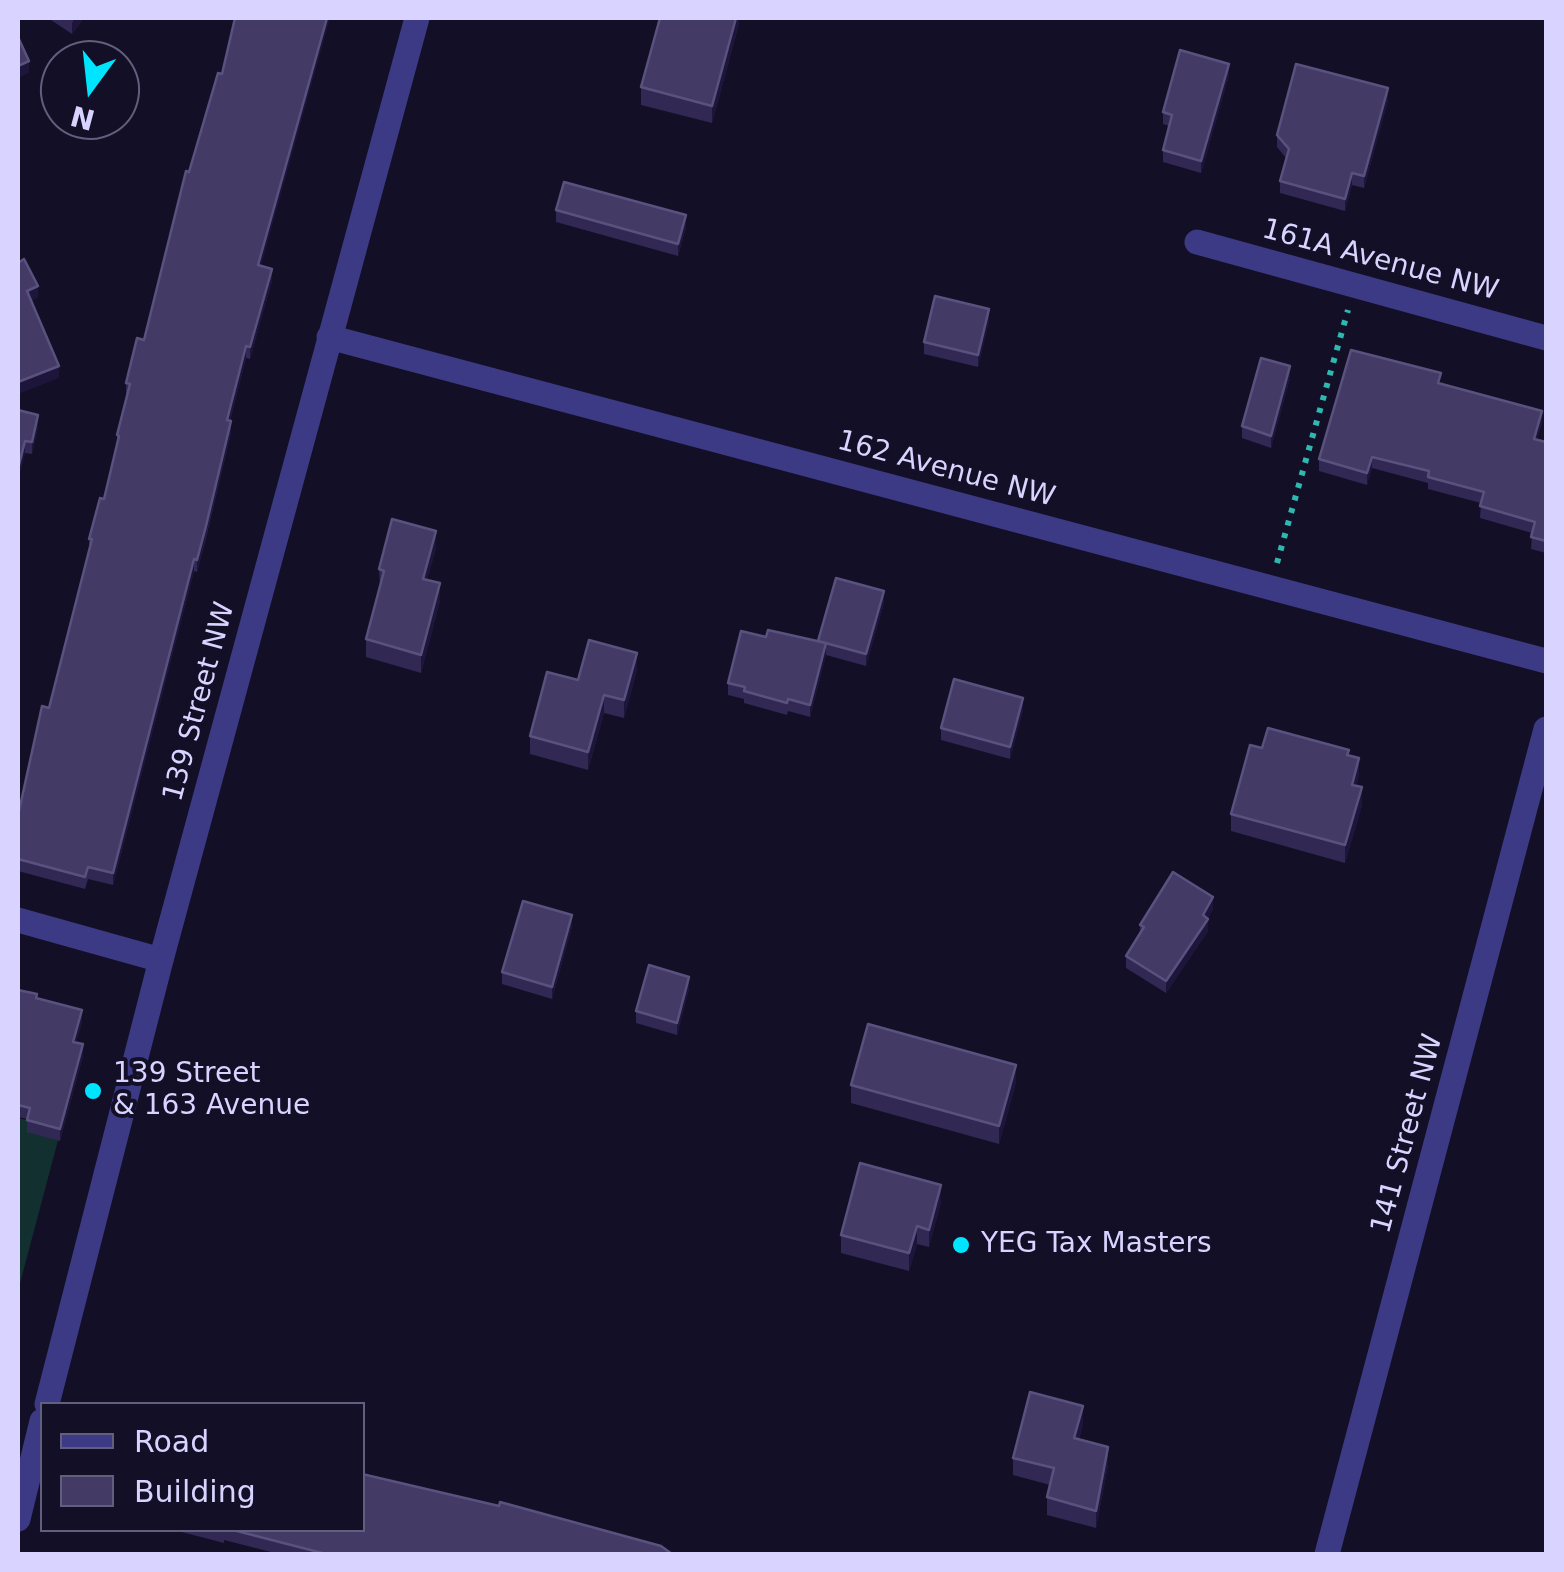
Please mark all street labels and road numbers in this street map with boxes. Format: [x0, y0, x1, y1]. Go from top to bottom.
street label: 161A Avenue NW [1258, 213, 1502, 309]
street label: 162 Avenue NW [834, 425, 1058, 515]
street label: 139 Street NW [157, 599, 243, 805]
street label: 141 Street NW [1365, 1031, 1451, 1237]

